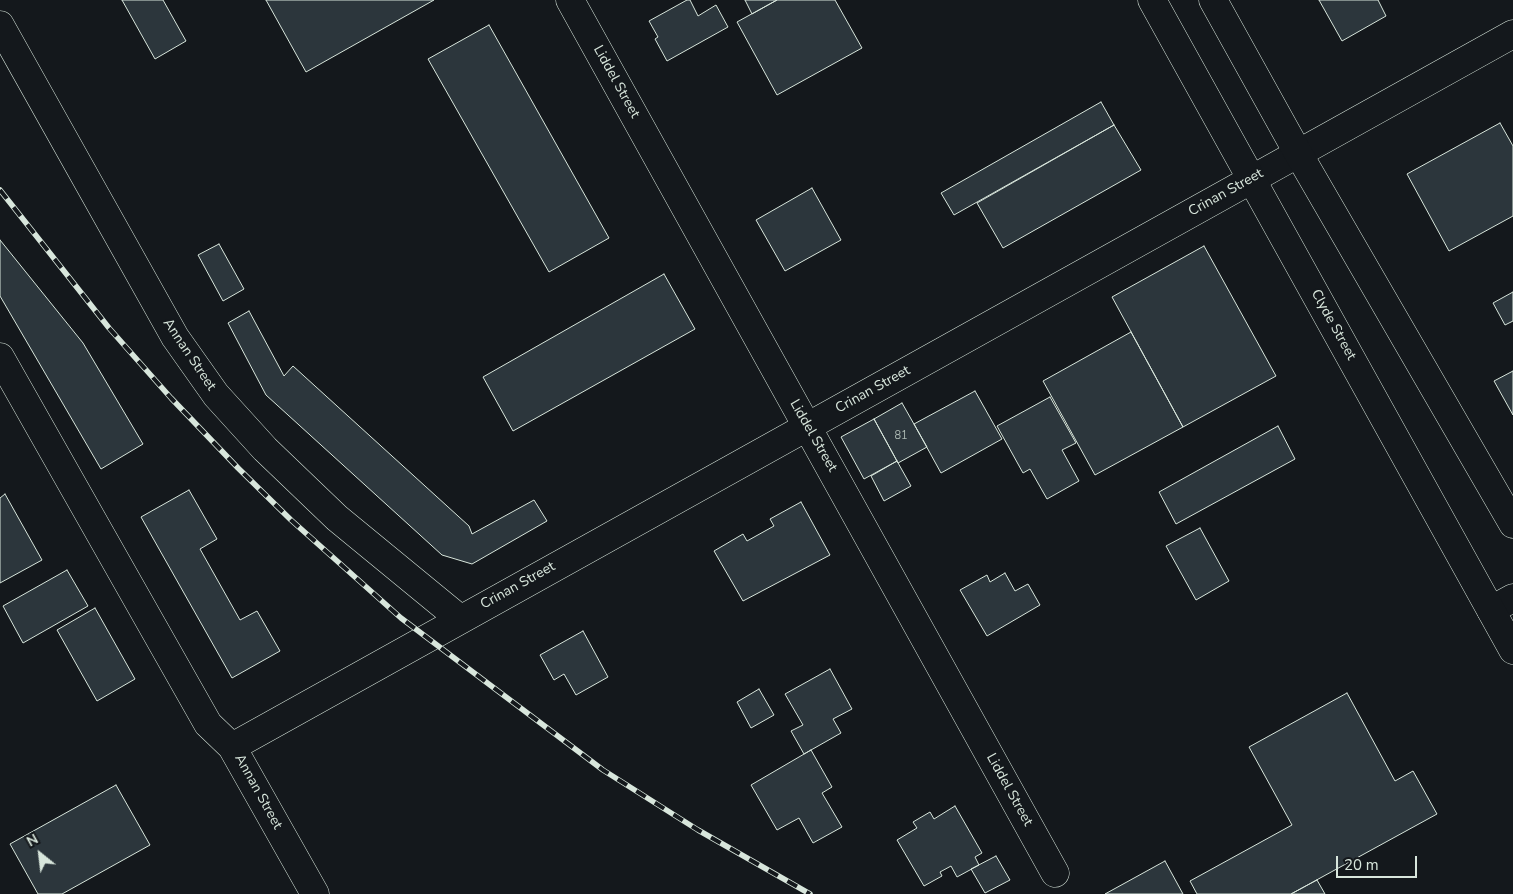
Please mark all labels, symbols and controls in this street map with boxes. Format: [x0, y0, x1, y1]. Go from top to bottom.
street label: Liddel Street [589, 43, 643, 121]
street label: Crinan Street [1186, 166, 1266, 220]
street label: Clyde Street [1307, 287, 1359, 363]
street label: Annan Street [159, 316, 219, 394]
street label: Crinan Street [833, 363, 913, 417]
street label: Liddel Street [786, 397, 840, 475]
house number: 81 [894, 429, 908, 443]
street label: Crinan Street [478, 559, 558, 613]
street label: Liddel Street [982, 751, 1036, 829]
street label: Annan Street [230, 752, 286, 832]
north arrow [15, 829, 65, 879]
text: N [23, 830, 42, 851]
scale bar [1338, 846, 1419, 878]
text: 20 m [1344, 855, 1379, 875]

